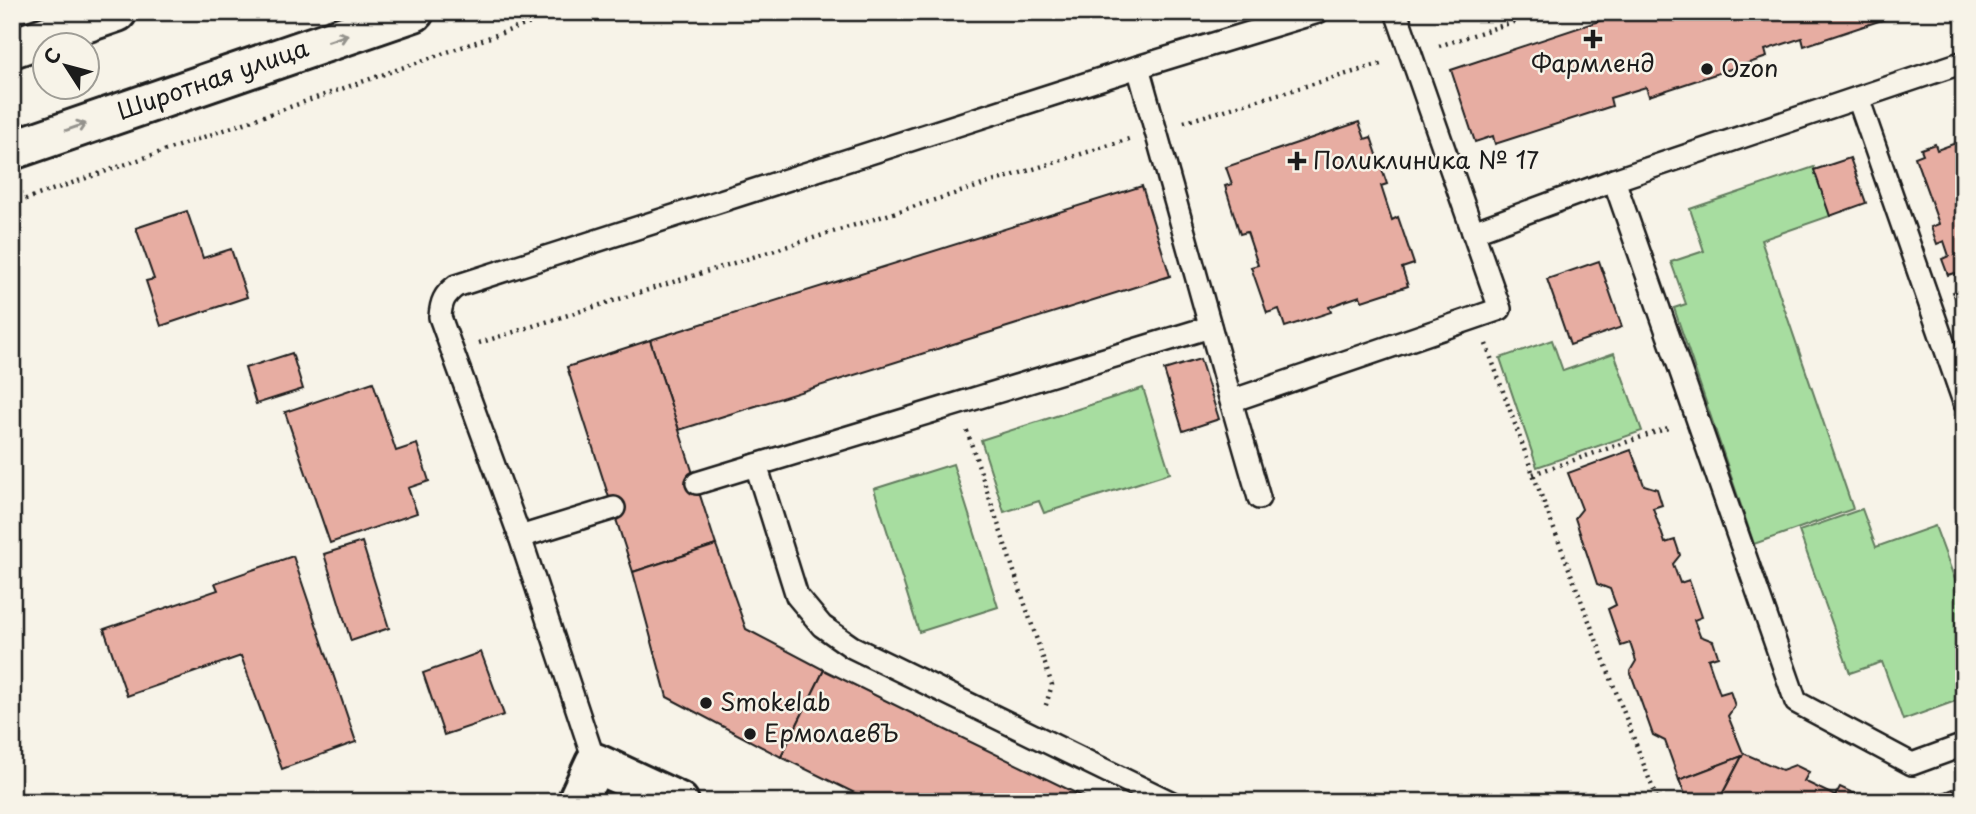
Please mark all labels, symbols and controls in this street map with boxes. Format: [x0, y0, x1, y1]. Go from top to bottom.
street label: Широтная улица [112, 29, 313, 128]
one-way arrow [327, 31, 349, 43]
marker: Фармленд [1585, 31, 1601, 47]
north arrow [32, 32, 102, 102]
text: С [36, 41, 67, 69]
place label: Фармленд [1531, 44, 1655, 80]
place label: Ozon [1721, 49, 1778, 85]
marker: Ozon [1699, 61, 1715, 77]
one-way arrow [65, 120, 87, 132]
place label: Поликлиника № 17 [1313, 141, 1539, 177]
marker: Поликлиника № 17 [1287, 151, 1307, 171]
place label: Smokelab [720, 683, 831, 719]
marker: Smokelab [698, 695, 714, 711]
place label: ЕрмолаевЪ [764, 714, 899, 750]
marker: ЕрмолаевЪ [742, 726, 758, 742]

